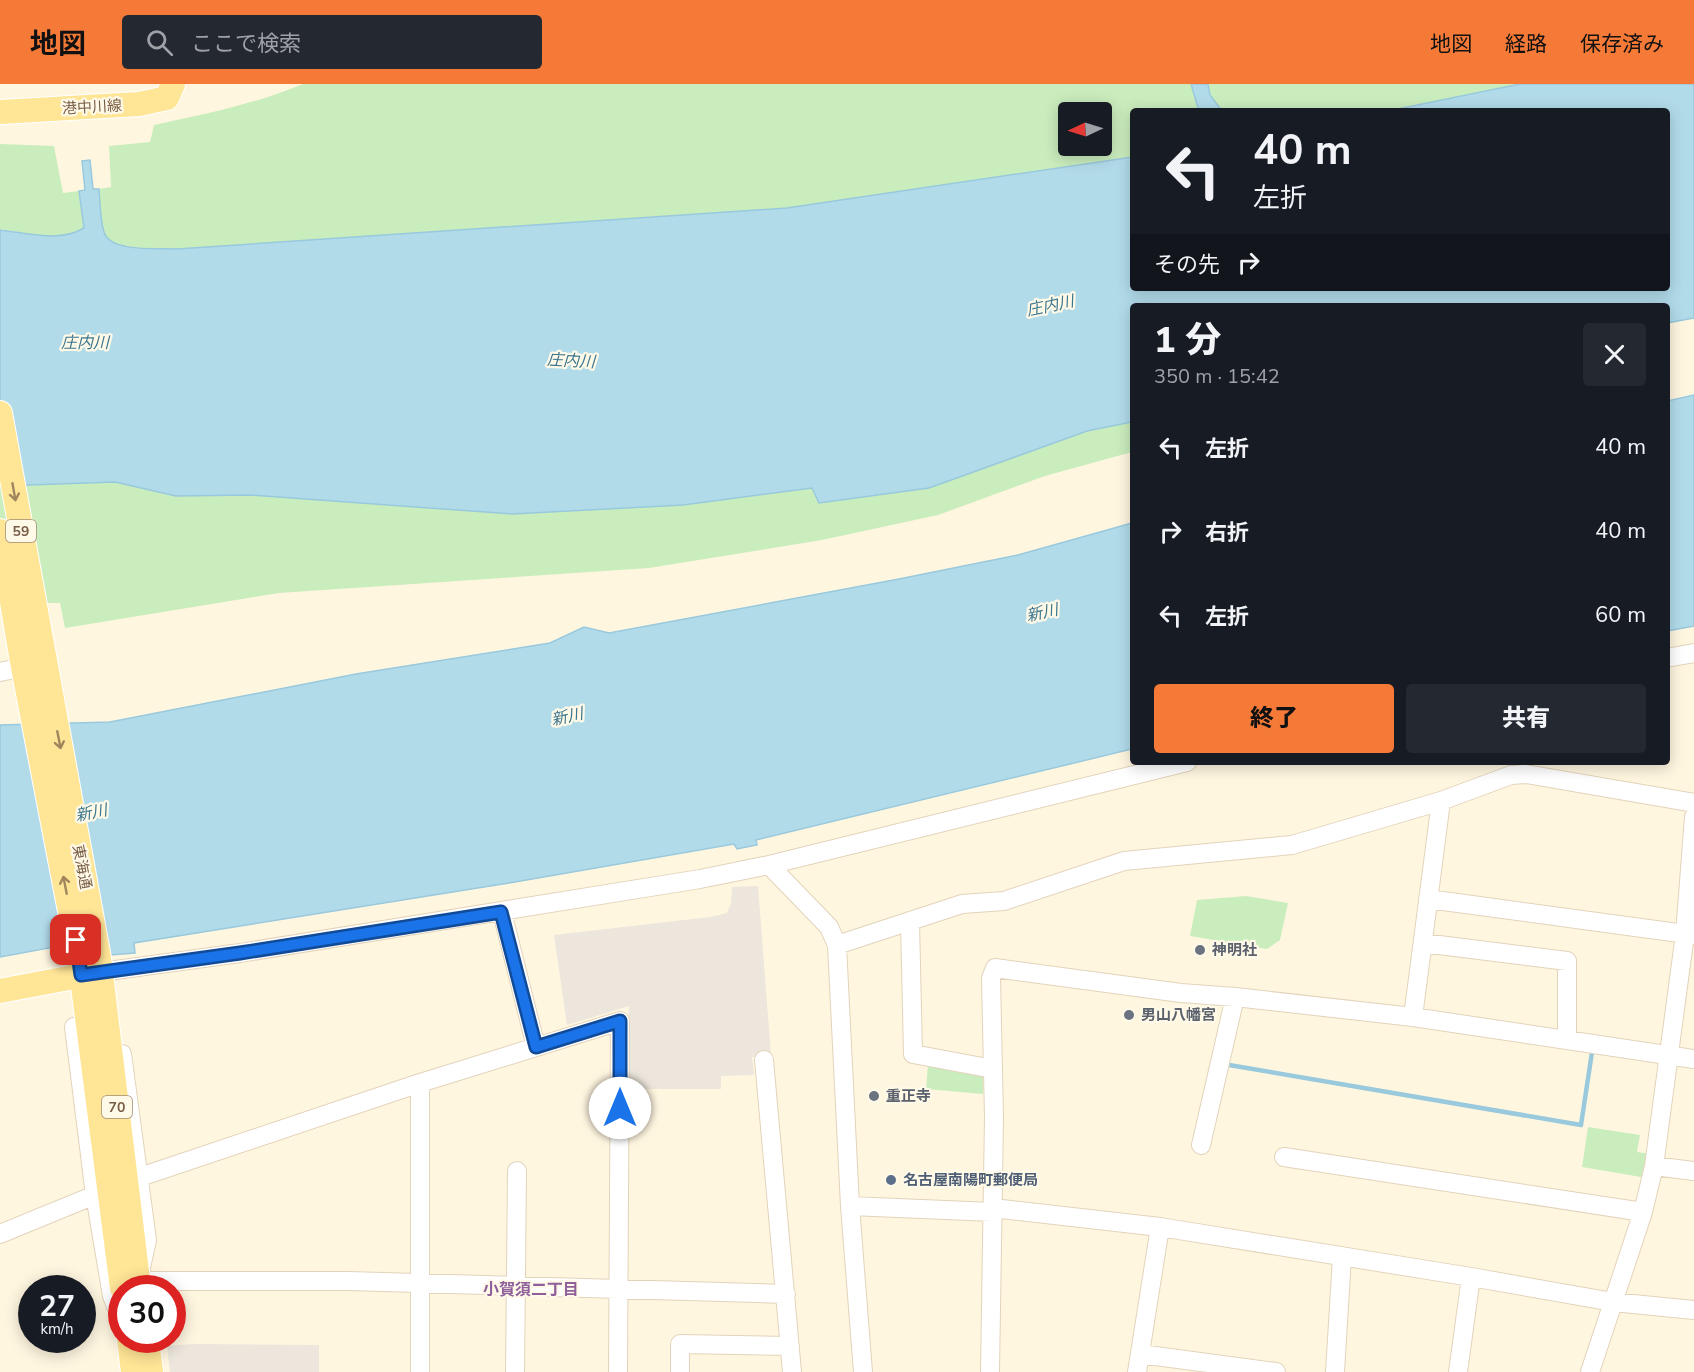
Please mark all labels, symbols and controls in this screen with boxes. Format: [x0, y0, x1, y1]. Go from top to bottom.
search box [122, 15, 542, 69]
text: 地図 [30, 25, 86, 63]
icon: search [143, 26, 176, 59]
text: ここで検索 [191, 29, 301, 59]
text: 地図 [1430, 30, 1472, 58]
text: 経路 [1505, 30, 1547, 58]
text: 保存済み [1580, 30, 1664, 58]
street label: 港中川線 [62, 95, 122, 119]
north arrow [1058, 102, 1112, 156]
map controls [1058, 102, 1112, 156]
text: 40 m [1253, 122, 1352, 179]
icon: left [1154, 132, 1232, 210]
text: 左折 [1253, 180, 1307, 217]
icon: right [1232, 246, 1265, 279]
text: その先 [1154, 250, 1220, 280]
water label: 庄内川 [1024, 290, 1078, 322]
text: 1 分 [1154, 316, 1222, 365]
button: close [1583, 323, 1646, 386]
water label: 庄内川 [61, 332, 111, 354]
water label: 庄内川 [546, 349, 597, 373]
text: 350 m · 15:42 [1154, 363, 1280, 390]
icon: left [1154, 431, 1187, 464]
text: 40 m [1595, 432, 1646, 462]
text: 左折 [1205, 434, 1249, 464]
one-way arrow [9, 481, 20, 501]
icon: right [1154, 515, 1187, 548]
text: 40 m [1595, 516, 1646, 546]
text: 右折 [1205, 518, 1249, 548]
road number: 59 [6, 520, 36, 542]
water label: 新川 [1024, 598, 1062, 627]
icon: left [1154, 599, 1187, 632]
text: 60 m [1595, 600, 1646, 630]
text: 左折 [1205, 602, 1249, 632]
button: 終了 [1154, 684, 1394, 753]
button: 共有 [1406, 684, 1646, 753]
water label: 新川 [549, 702, 587, 731]
one-way arrow [53, 730, 64, 750]
water label: 新川 [73, 799, 111, 827]
street label: 東海通 [68, 843, 96, 891]
one-way arrow [59, 876, 70, 895]
pin [50, 914, 101, 965]
icon: arrive [59, 923, 92, 956]
place label: 神明社 [1211, 940, 1257, 960]
marker: 神明社 [1193, 943, 1207, 957]
place label: 男山八幡宮 [1141, 1005, 1216, 1025]
marker: 男山八幡宮 [1122, 1008, 1136, 1022]
position arrow [588, 1076, 652, 1140]
place label: 重正寺 [886, 1086, 931, 1106]
marker: 重正寺 [867, 1089, 881, 1103]
road number: 70 [102, 1096, 132, 1118]
place label: 名古屋南陽町郵便局 [903, 1170, 1038, 1190]
marker: 名古屋南陽町郵便局 [884, 1173, 898, 1187]
speed limit sign: 30 [108, 1275, 186, 1353]
district label: 小賀須二丁目 [483, 1279, 579, 1301]
text: 27 [39, 1286, 75, 1327]
text: km/h [40, 1319, 74, 1339]

